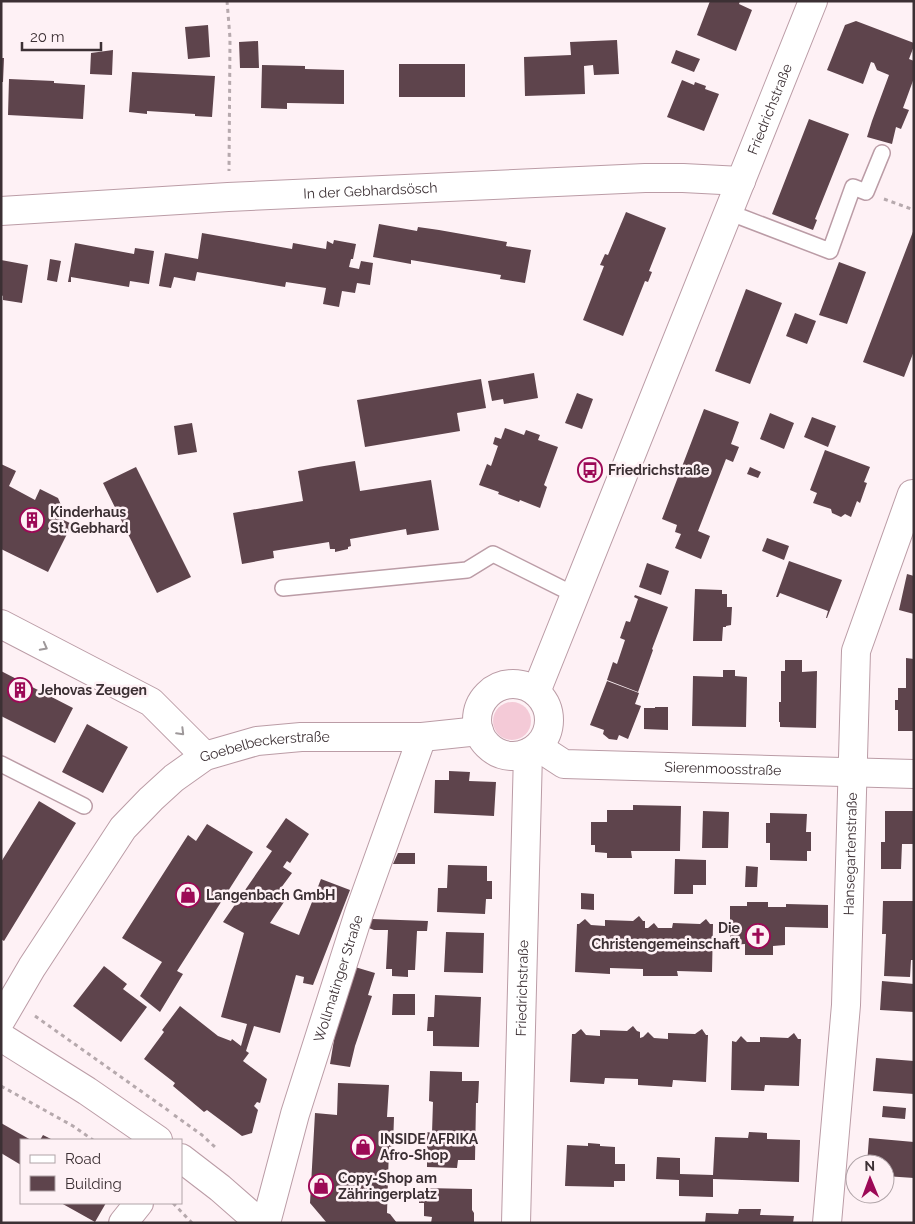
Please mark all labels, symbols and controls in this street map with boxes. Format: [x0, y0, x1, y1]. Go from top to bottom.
scale bar [22, 20, 101, 52]
text: 20 m [30, 28, 65, 46]
street label: Friedrichstraße [744, 61, 795, 157]
street label: In der Gebhardsösch [303, 179, 438, 202]
bus stop icon: Friedrichstraße [577, 457, 603, 483]
place label: Friedrichstraße [608, 462, 710, 478]
place label: Kinderhaus St. Gebhard [50, 504, 129, 536]
building icon: Kinderhaus St. Gebhard [19, 507, 45, 533]
one-way arrow [39, 641, 48, 651]
building icon: Jehovas Zeugen [7, 677, 33, 703]
place label: Jehovas Zeugen [38, 682, 147, 698]
one-way arrow [175, 726, 184, 735]
street label: Goebelbeckerstraße [198, 729, 330, 765]
street label: Sierenmoosstraße [664, 759, 782, 778]
street label: Hansegartenstraße [841, 792, 860, 916]
shop icon: Langenbach GmbH [175, 882, 201, 908]
place label: Langenbach GmbH [206, 887, 335, 903]
street label: Wollmatinger Straße [310, 913, 366, 1044]
place label: Die Christengemeinschaft [591, 920, 741, 952]
church icon: Die Christengemeinschaft [745, 923, 771, 949]
street label: Friedrichstraße [513, 940, 531, 1036]
place label: INSIDE AFRIKA Afro-Shop [380, 1131, 479, 1163]
shop icon: INSIDE AFRIKA Afro-Shop [350, 1134, 376, 1160]
legend [20, 1139, 182, 1204]
text: Road [65, 1150, 101, 1168]
north arrow [845, 1154, 895, 1204]
text: N [864, 1158, 875, 1174]
place label: Copy-Shop am Zähringerplatz [338, 1170, 437, 1202]
shop icon: Copy-Shop am Zähringerplatz [308, 1173, 334, 1199]
text: Building [65, 1175, 122, 1193]

